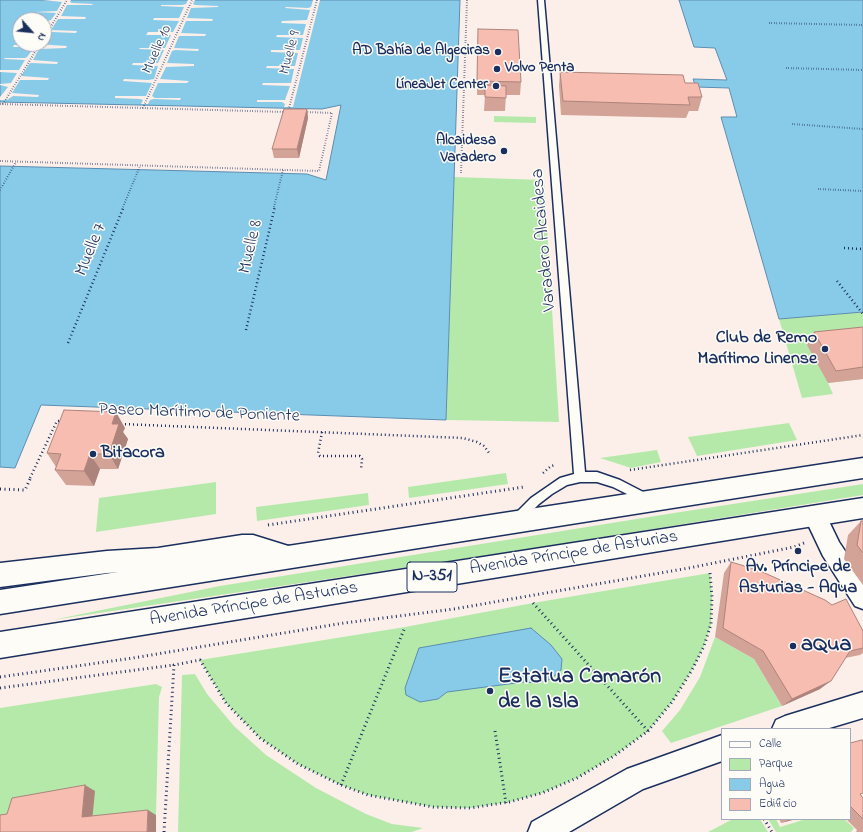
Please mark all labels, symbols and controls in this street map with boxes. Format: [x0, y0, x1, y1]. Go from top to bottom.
north arrow [12, 12, 52, 52]
street label: Muelle 10 [139, 23, 177, 77]
street label: Muelle 9 [277, 29, 305, 77]
text: N [33, 30, 51, 44]
place label: AD Bahía de Algeciras [352, 43, 490, 61]
marker: AD Bahía de Algeciras [493, 47, 503, 57]
place label: Volvo Penta [505, 60, 574, 78]
marker: Volvo Penta [492, 64, 502, 74]
place label: LíneaJet Center [396, 77, 488, 95]
marker: LíneaJet Center [491, 81, 501, 91]
place label: Alcaidesa Varadero [436, 133, 496, 168]
marker: Alcaidesa Varadero [499, 146, 509, 156]
street label: Varadero Alcaidesa [528, 168, 562, 312]
street label: Muelle 8 [235, 218, 269, 276]
street label: Muelle 7 [72, 220, 112, 280]
place label: Club de Remo Marítimo Linense [697, 328, 817, 370]
marker: Club de Remo Marítimo Linense [820, 344, 830, 354]
street label: Paseo Marítimo de Poniente [98, 400, 300, 428]
place label: Bitacora [101, 443, 165, 465]
marker: Bitacora [88, 449, 98, 459]
street label: Avenida Príncipe de Asturias [468, 527, 680, 581]
marker: Av. Príncipe de Asturias - Aqua [793, 546, 803, 556]
place label: Av. Príncipe de Asturias - Aqua [739, 557, 857, 600]
road number: N-351 [407, 562, 457, 592]
street label: Avenida Príncipe de Asturias [148, 578, 360, 632]
place label: aQua [801, 633, 851, 659]
marker: aQua [788, 641, 798, 651]
place label: Estatua Camarón de la Isla [498, 665, 661, 716]
marker: Estatua Camarón de la Isla [485, 686, 495, 696]
legend [721, 728, 851, 820]
text: Calle [759, 735, 781, 753]
text: Parque [759, 755, 793, 773]
text: Agua [759, 775, 785, 793]
text: Edificio [759, 795, 797, 813]

